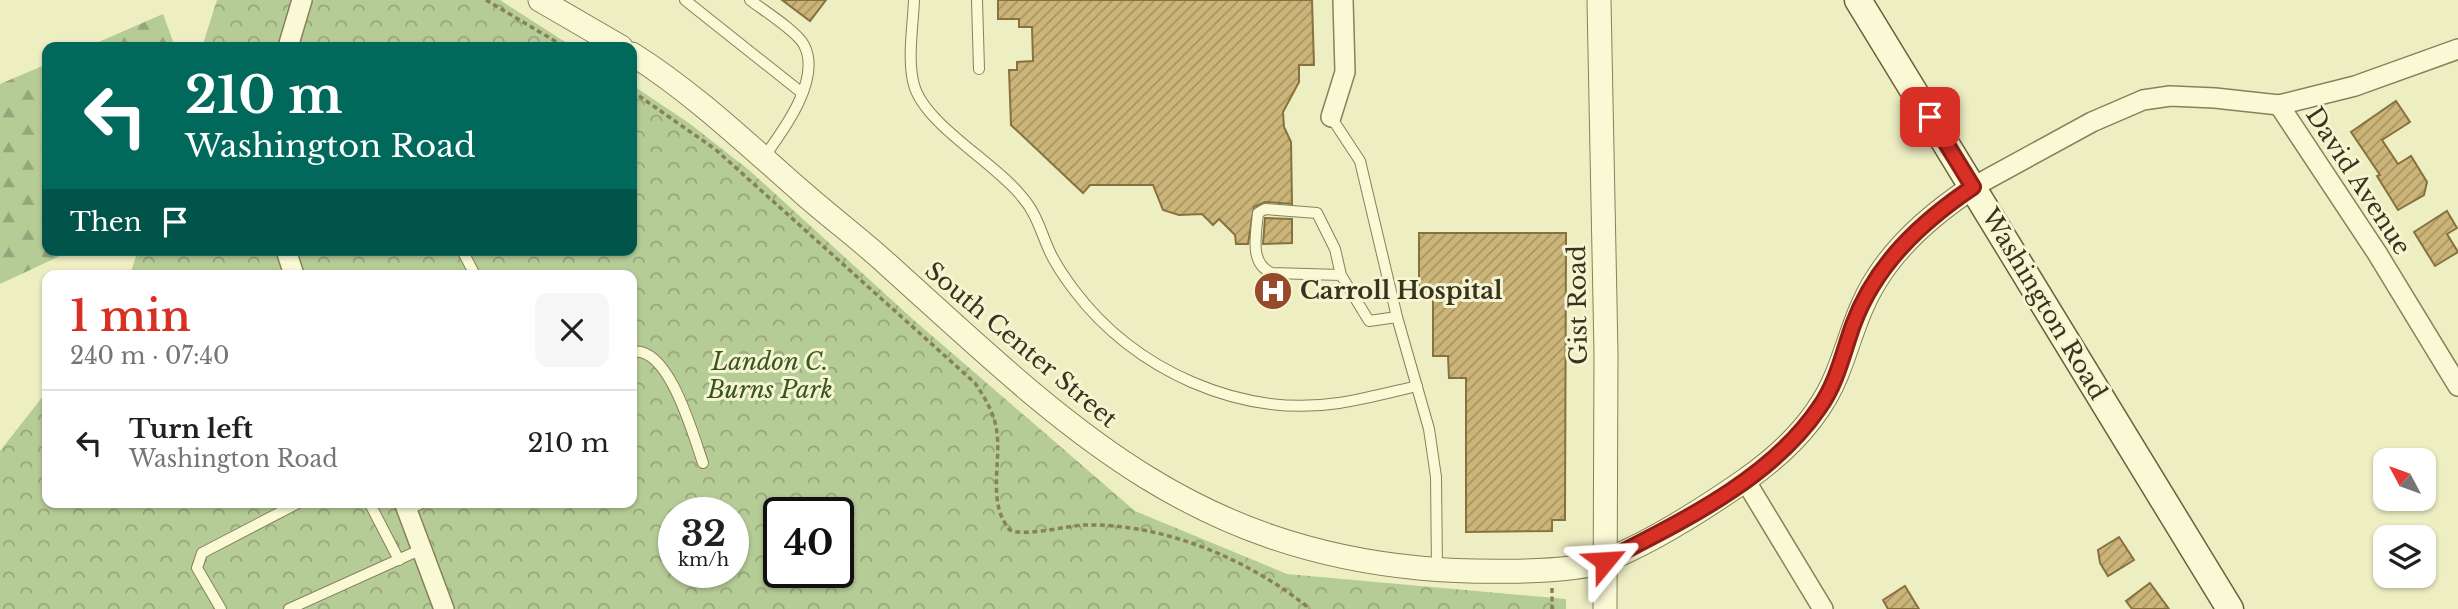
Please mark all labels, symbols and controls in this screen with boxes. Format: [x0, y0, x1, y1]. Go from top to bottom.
text: 210 m [185, 65, 343, 126]
icon: left [70, 70, 161, 161]
pin [1900, 87, 1960, 147]
icon: arrive [1911, 98, 1949, 136]
street label: David Avenue [2300, 101, 2417, 260]
text: Washington Road [185, 126, 476, 166]
street label: Washington Road [1975, 202, 2113, 405]
icon: arrive [156, 203, 194, 241]
text: Then [70, 206, 142, 238]
street label: Gist Road [1562, 245, 1593, 365]
street label: South Center Street [919, 256, 1123, 434]
hospital icon: Carroll Hospital [1252, 270, 1294, 312]
place label: Carroll Hospital [1300, 276, 1503, 305]
text: 1 min [70, 290, 191, 342]
button: close [535, 293, 609, 367]
text: 240 m · 07:40 [70, 342, 229, 370]
park label: Landon C. Burns Park [706, 347, 833, 404]
text: Turn left [129, 413, 253, 445]
icon: left [70, 424, 108, 462]
text: 210 m [527, 427, 609, 459]
text: Washington Road [129, 445, 338, 473]
north arrow [2373, 448, 2436, 511]
map controls [2373, 448, 2436, 588]
speed limit sign: 40 [763, 497, 854, 588]
text: 32 [681, 512, 726, 555]
position arrow [1568, 524, 1642, 598]
button: layers [2373, 525, 2436, 588]
text: km/h [678, 549, 729, 571]

